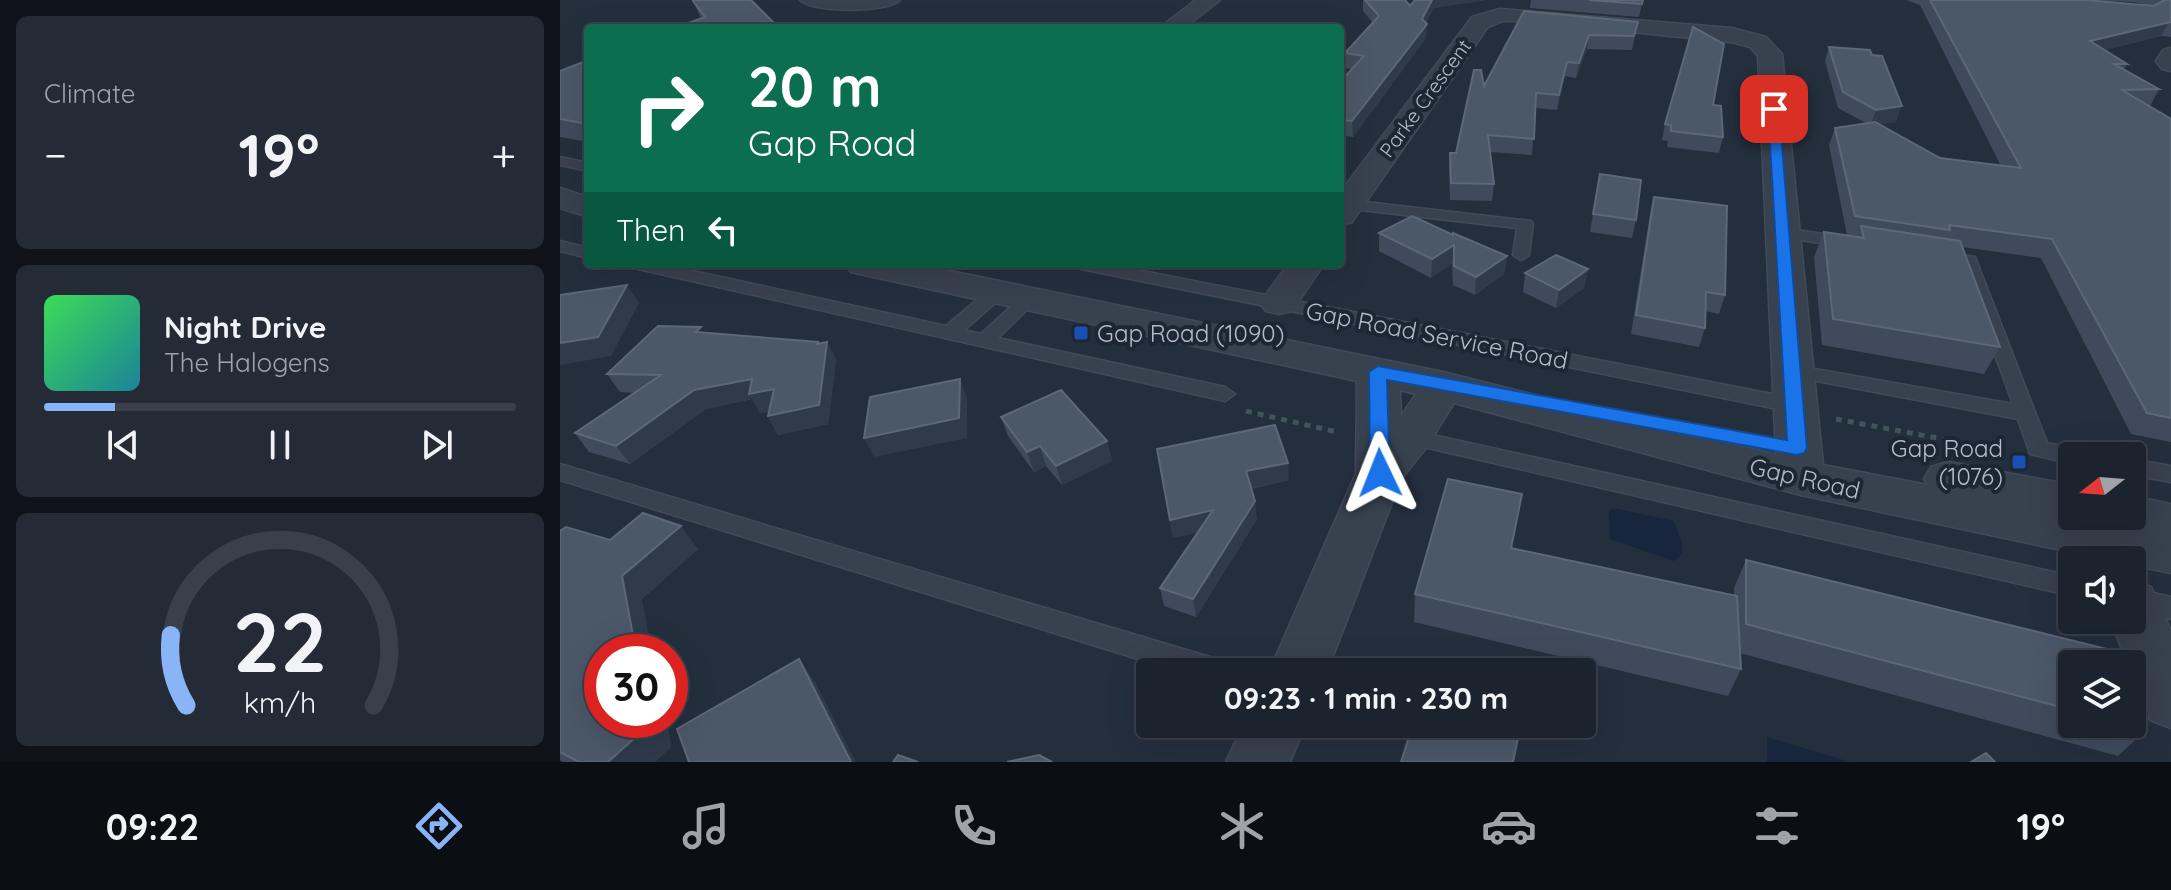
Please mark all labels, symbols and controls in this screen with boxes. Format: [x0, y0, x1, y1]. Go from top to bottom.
street label: Parke Crescent [1374, 34, 1476, 162]
text: 20 m [748, 51, 882, 121]
icon: right [616, 56, 720, 160]
pin [1740, 75, 1808, 143]
text: Climate [44, 77, 135, 110]
icon: arrive [1752, 87, 1796, 131]
text: 19° [239, 117, 320, 192]
text: Gap Road [748, 120, 916, 165]
text: − [44, 127, 67, 182]
text: + [491, 127, 516, 182]
icon: left [701, 208, 745, 252]
text: Then [616, 211, 685, 249]
street label: Gap Road Service Road [1303, 295, 1571, 375]
text: Night Drive [164, 308, 326, 346]
place label: Gap Road (1090) [1097, 318, 1285, 348]
marker: Gap Road (1090) [1072, 324, 1090, 342]
text: The Halogens [164, 346, 330, 379]
icon: previous [101, 423, 145, 467]
icon: pause [258, 423, 302, 467]
icon: next [415, 423, 459, 467]
position arrow [1338, 431, 1422, 515]
place label: Gap Road (1076) [1891, 433, 2003, 491]
north arrow [2058, 442, 2146, 530]
map controls [2058, 442, 2146, 738]
street label: Gap Road [1747, 451, 1863, 505]
marker: Gap Road (1076) [2010, 453, 2028, 471]
button: sound [2058, 546, 2146, 634]
text: 22 [233, 588, 327, 692]
speed limit sign: 30 [584, 634, 688, 738]
button: layers [2058, 650, 2146, 738]
text: 09:23 · 1 min · 230 m [1224, 679, 1508, 717]
text: km/h [244, 684, 316, 720]
icon: directions [411, 798, 467, 854]
icon: music [678, 798, 734, 854]
icon: phone [946, 798, 1002, 854]
icon: climate [1214, 798, 1270, 854]
icon: car [1481, 798, 1537, 854]
icon: filters [1749, 798, 1805, 854]
text: 09:22 [106, 804, 199, 849]
text: 19° [2017, 804, 2065, 849]

